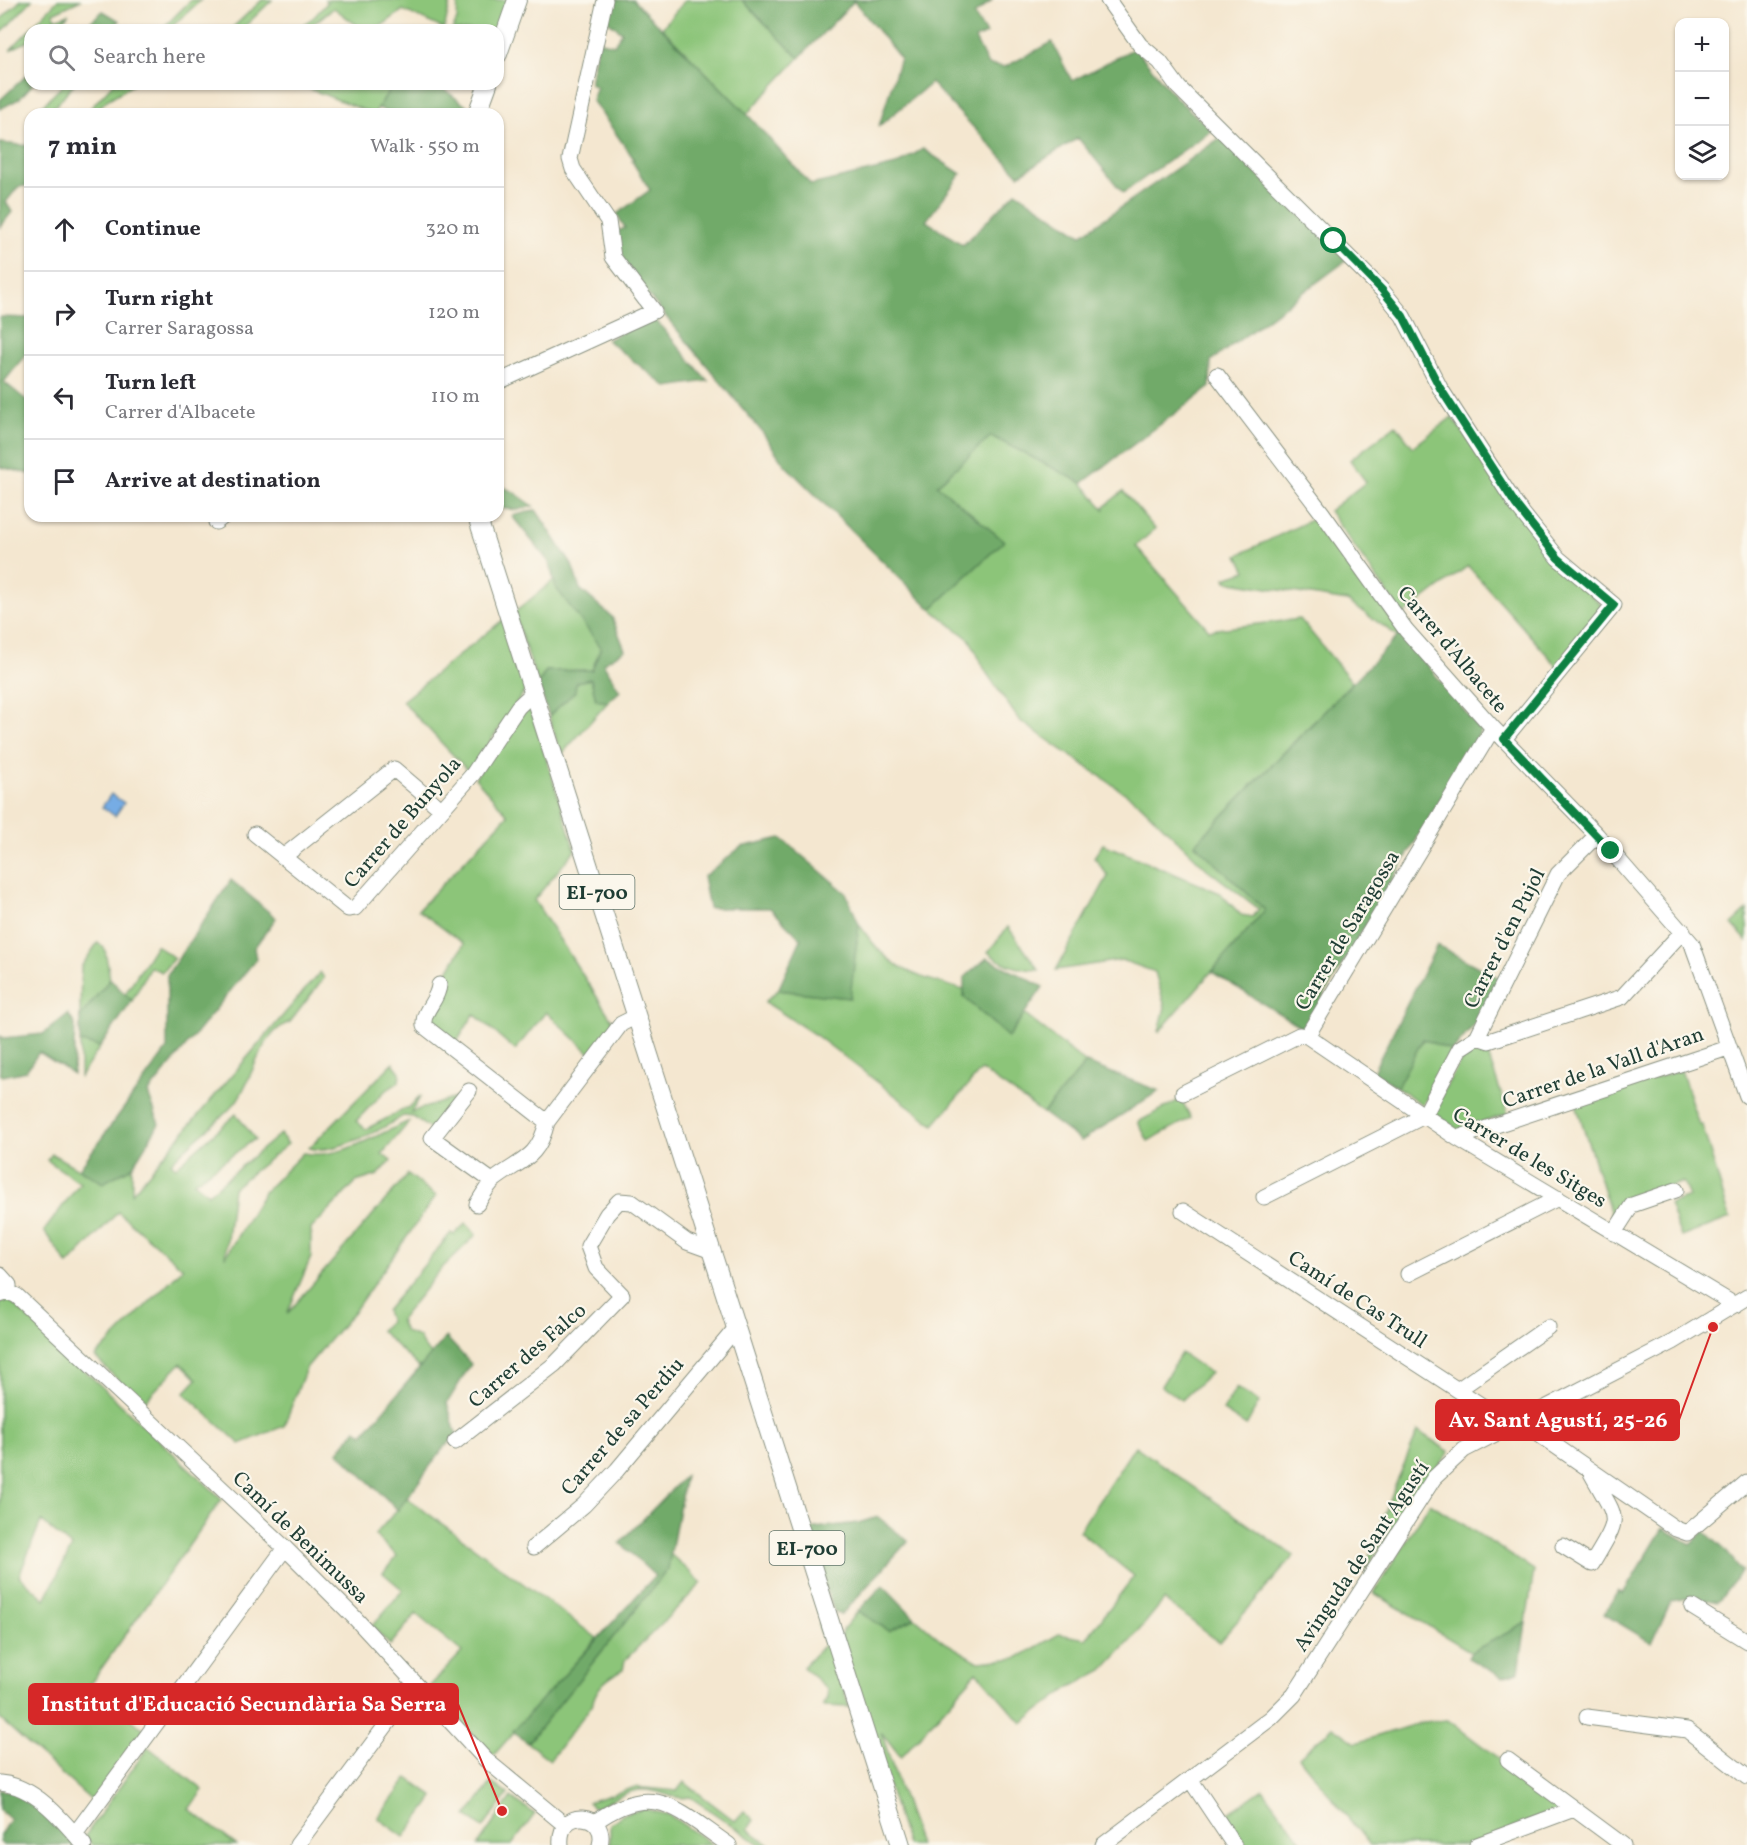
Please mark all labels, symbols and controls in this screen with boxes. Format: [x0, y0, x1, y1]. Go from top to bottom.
map controls [1675, 18, 1729, 180]
button: + [1675, 18, 1729, 72]
search box [24, 24, 504, 90]
icon: search [45, 41, 78, 74]
text: Search here [93, 42, 206, 73]
button: − [1675, 72, 1729, 126]
button: layers [1675, 126, 1729, 180]
text: 7 min [48, 129, 117, 165]
text: Walk · 550 m [370, 133, 480, 161]
icon: ahead [48, 213, 81, 246]
text: Continue [105, 214, 201, 245]
text: 320 m [425, 215, 480, 243]
route start [1320, 227, 1346, 253]
text: Turn right [105, 284, 213, 315]
icon: right [48, 297, 81, 330]
text: 120 m [428, 299, 480, 327]
text: Carrer Saragossa [105, 315, 254, 343]
text: Turn left [105, 368, 196, 399]
icon: left [48, 381, 81, 414]
text: 110 m [431, 383, 480, 411]
text: Carrer d'Albacete [105, 399, 256, 427]
icon: arrive [48, 465, 81, 498]
text: Arrive at destination [105, 466, 321, 497]
street label: Carrer d'Albacete [1390, 580, 1514, 720]
street label: Carrer de Bunyola [338, 751, 469, 895]
route end [1597, 837, 1623, 863]
street label: Carrer de Saragossa [1289, 845, 1408, 1016]
street label: Carrer d'en Pujol [1458, 864, 1553, 1014]
road number: EI-700 [560, 875, 634, 909]
street label: Carrer de la Vall d'Aran [1499, 1020, 1708, 1117]
street label: Carrer de les Sitges [1447, 1101, 1612, 1216]
street label: Camí de Cas Trull [1282, 1244, 1432, 1356]
street label: Carrer des Falco [463, 1297, 593, 1416]
street label: Carrer de sa Perdiu [555, 1351, 691, 1503]
callout: Av. Sant Agustí, 25-26 [1436, 1400, 1679, 1440]
text: Av. Sant Agustí, 25-26 [1448, 1406, 1668, 1437]
street label: Avinguda de Sant Agustí [1287, 1455, 1437, 1658]
street label: Camí de Benimussa [225, 1465, 375, 1611]
road number: EI-700 [770, 1531, 844, 1565]
callout: Institut d'Educació Secundària Sa Serra [29, 1684, 458, 1724]
text: Institut d'Educació Secundària Sa Serra [41, 1690, 447, 1721]

